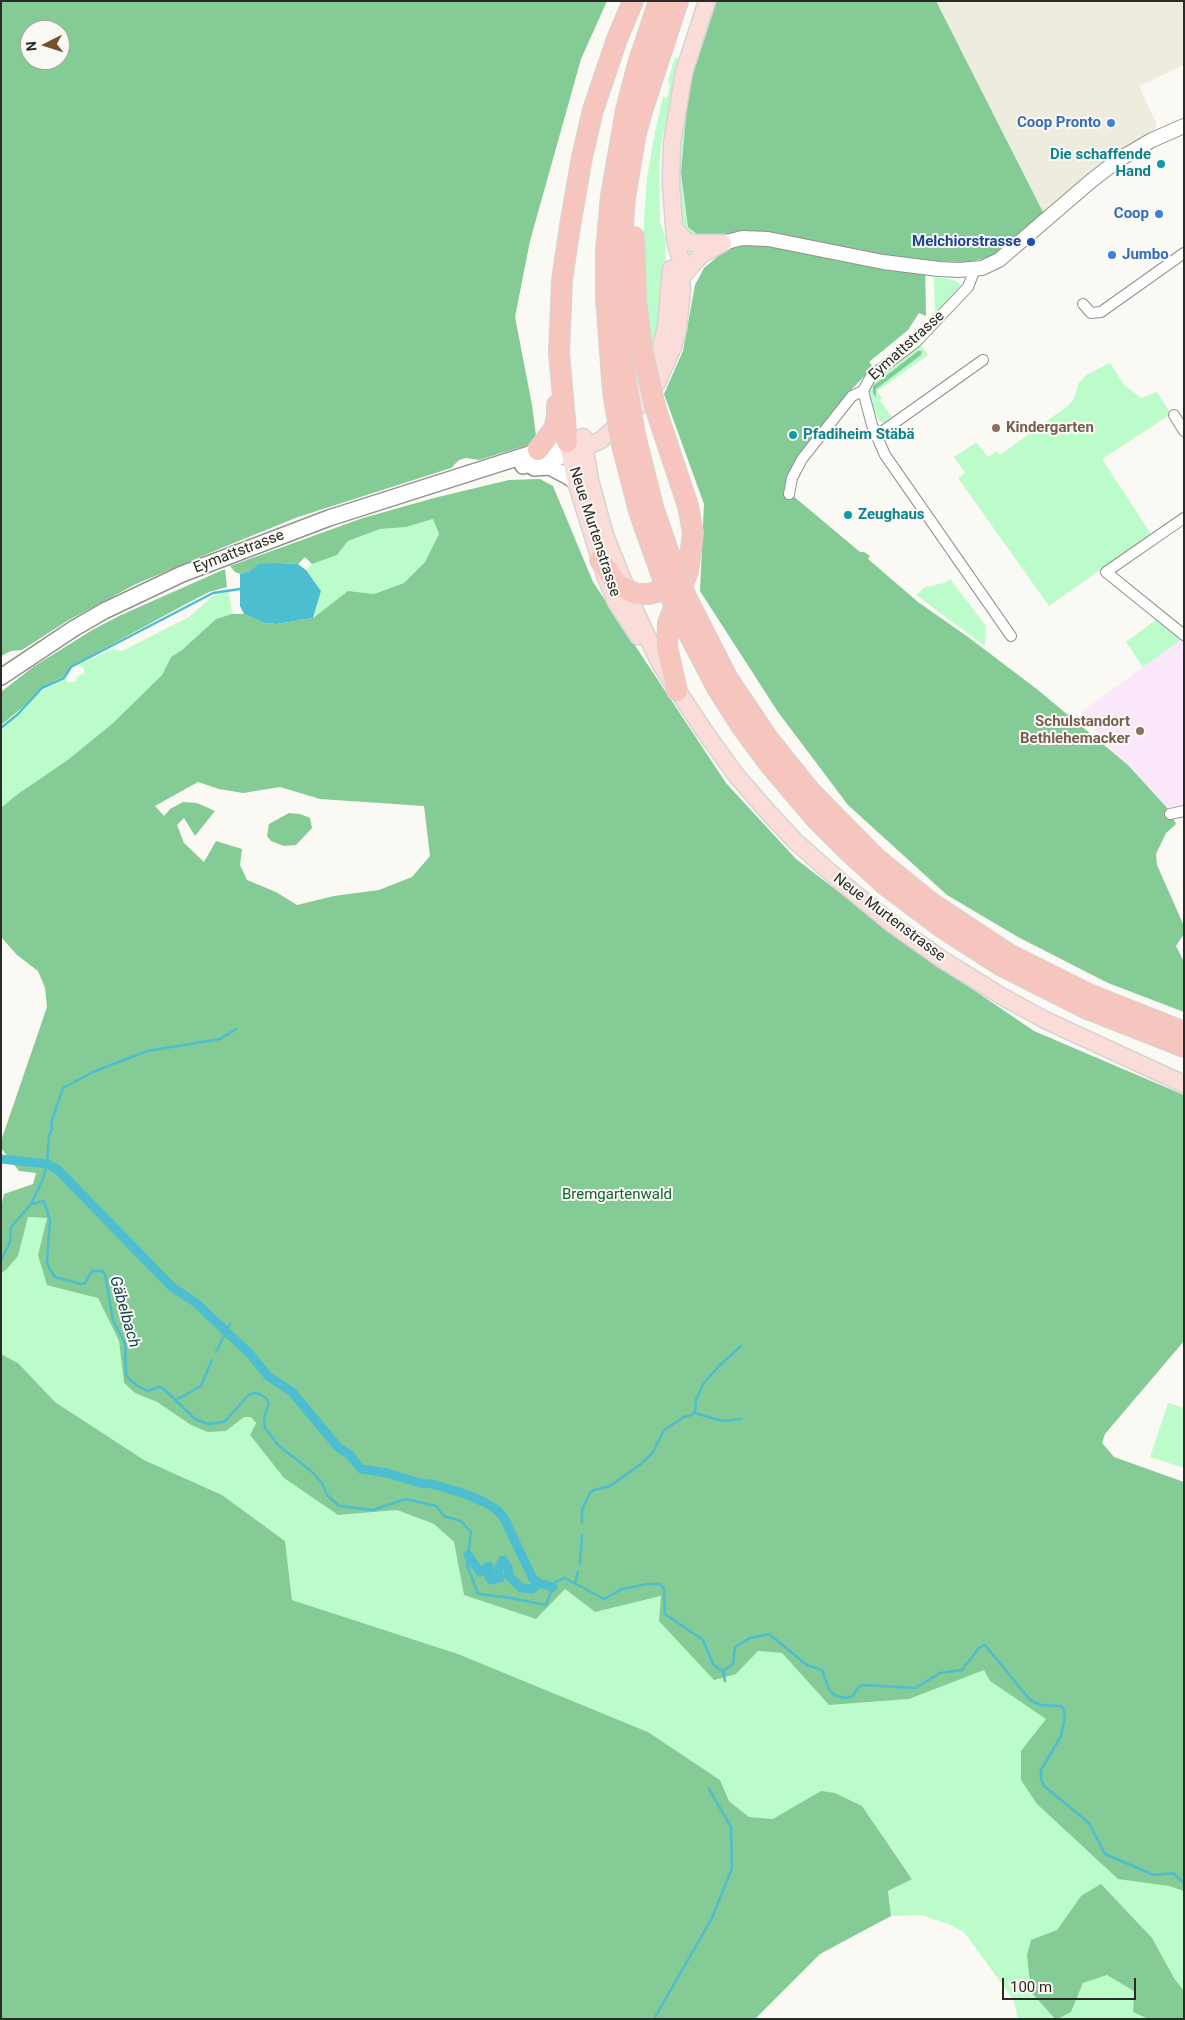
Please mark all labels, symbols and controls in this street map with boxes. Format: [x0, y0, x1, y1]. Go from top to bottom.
north arrow [20, 20, 70, 70]
text: N [23, 41, 39, 52]
place label: Coop Pronto [1017, 114, 1101, 132]
marker: Coop Pronto [1105, 117, 1117, 129]
place label: Die schaffende Hand [1050, 146, 1151, 181]
marker: Die schaffende Hand [1155, 158, 1167, 170]
place label: Coop [1114, 205, 1149, 223]
marker: Coop [1153, 208, 1165, 220]
place label: Melchiorstrasse [912, 233, 1021, 251]
marker: Melchiorstrasse [1025, 236, 1037, 248]
place label: Jumbo [1122, 246, 1169, 264]
marker: Jumbo [1106, 249, 1118, 261]
street label: Eymattstrasse [865, 307, 949, 385]
place label: Kindergarten [1006, 419, 1094, 437]
marker: Kindergarten [990, 422, 1002, 434]
place label: Pfadiheim Stäbä [803, 426, 914, 444]
marker: Pfadiheim Stäbä [787, 429, 799, 441]
street label: Neue Murtenstrasse [564, 465, 624, 599]
place label: Zeughaus [858, 506, 925, 524]
marker: Zeughaus [842, 509, 854, 521]
street label: Eymattstrasse [191, 526, 287, 578]
place label: Schulstandort Bethlehemacker [1020, 713, 1130, 748]
marker: Schulstandort Bethlehemacker [1134, 725, 1146, 737]
street label: Neue Murtenstrasse [829, 870, 949, 966]
park label: Bremgartenwald [562, 1186, 672, 1204]
water label: Gäbelbach [105, 1274, 143, 1350]
scale bar [1005, 1968, 1139, 2000]
text: 100 m [1010, 1978, 1052, 1996]

